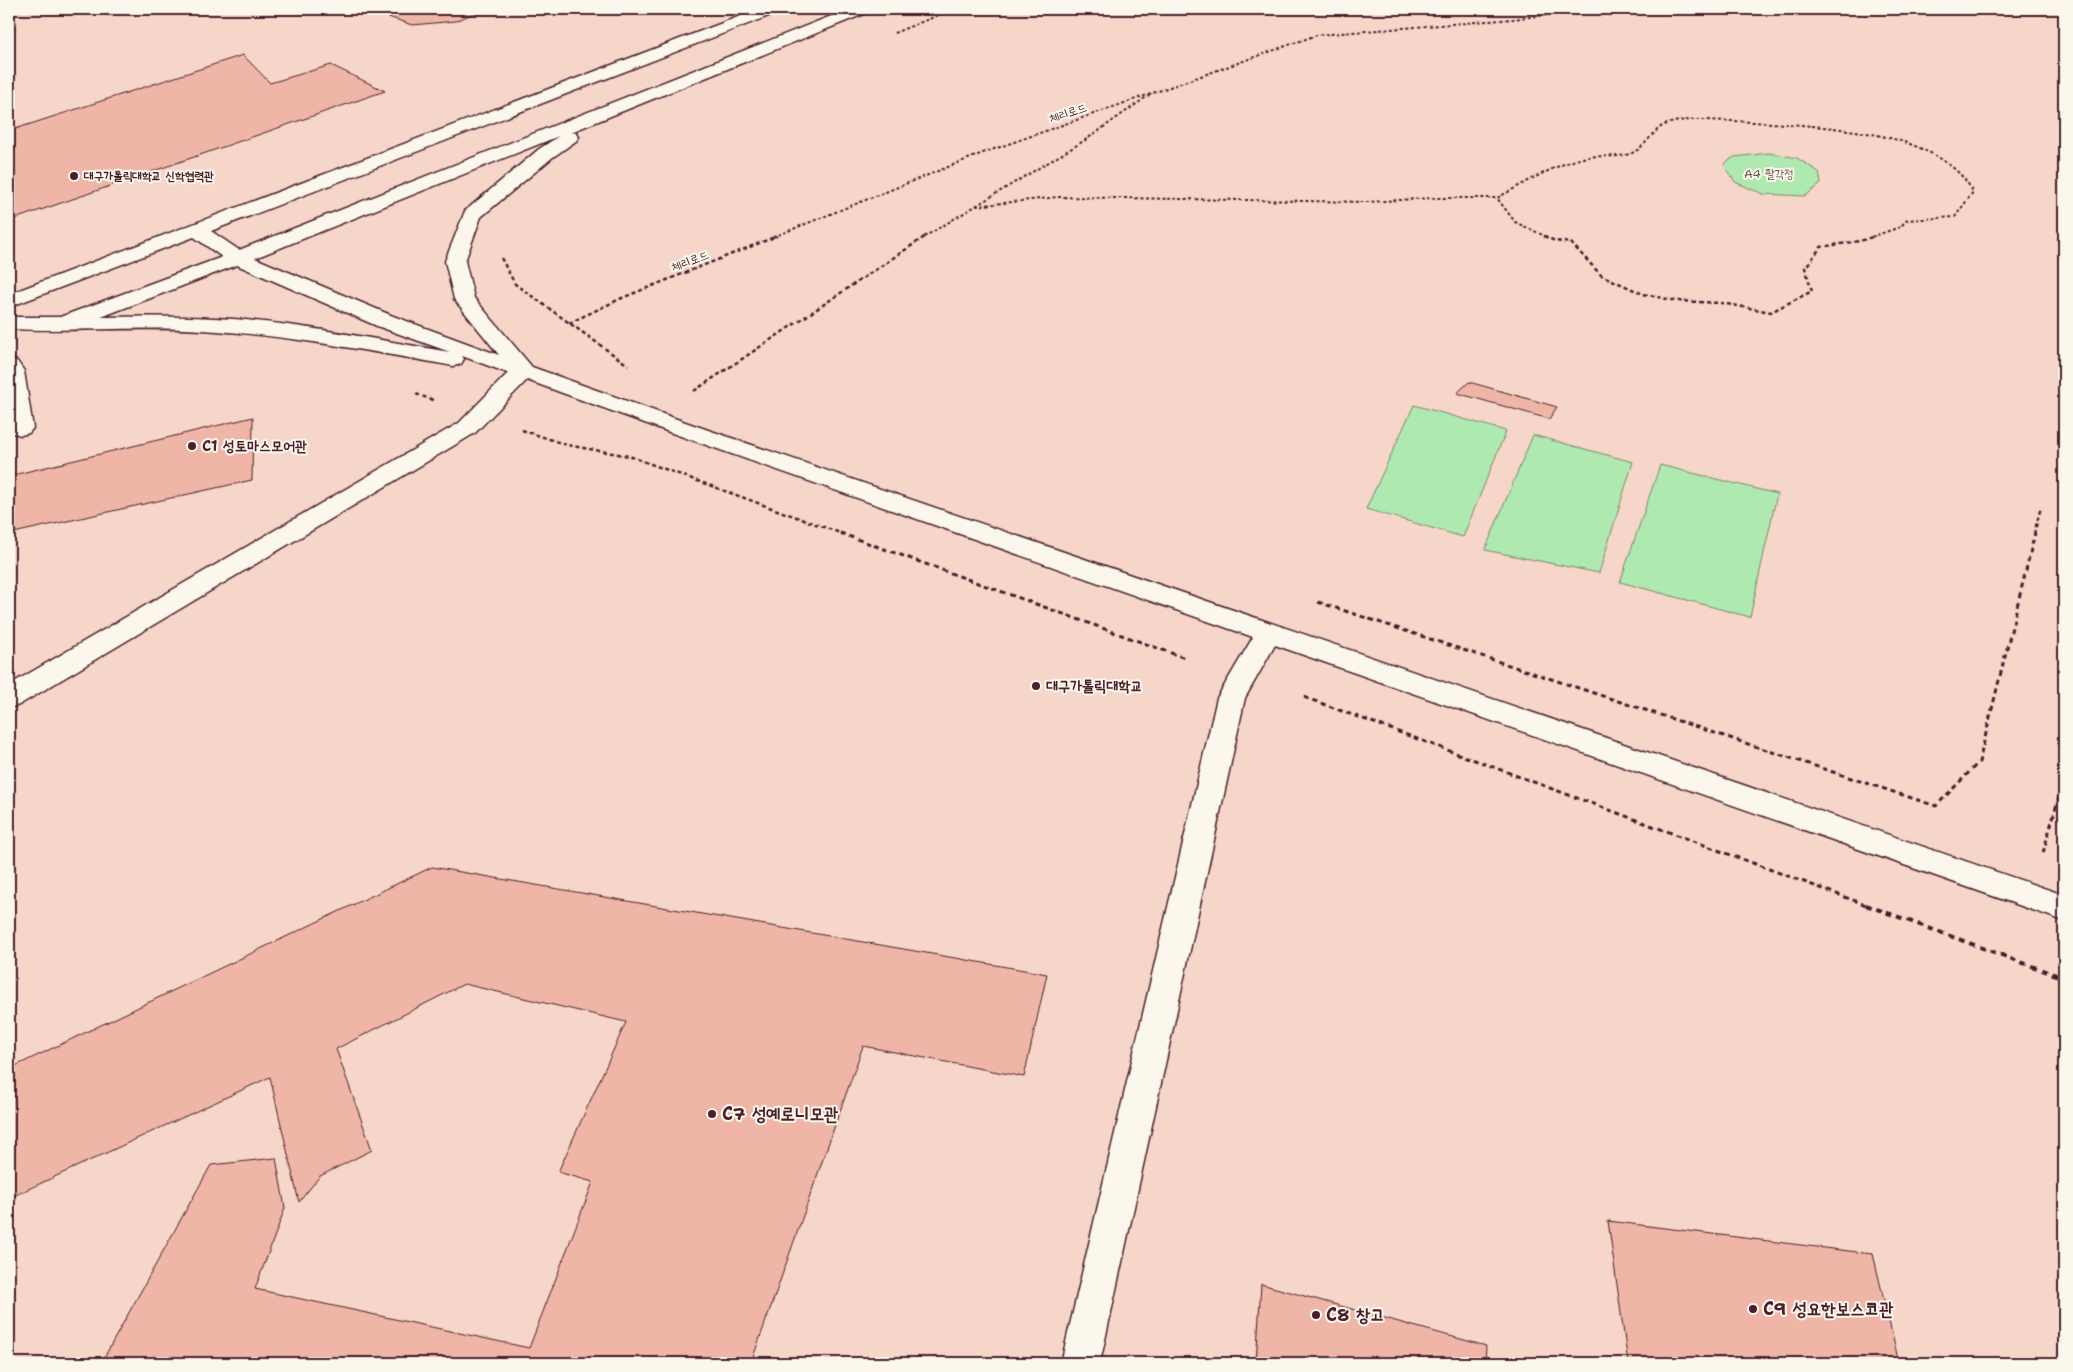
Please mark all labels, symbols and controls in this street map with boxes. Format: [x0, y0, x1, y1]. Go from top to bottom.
street label: 체리로드 [1047, 99, 1089, 127]
park label: A4 팔각정 [1744, 166, 1794, 182]
place label: 대구가톨릭대학교 신학협력관 [83, 168, 214, 184]
marker: 대구가톨릭대학교 신학협력관 [68, 170, 80, 182]
street label: 체리로드 [669, 246, 711, 276]
place label: C1 성토마스모어관 [202, 436, 307, 456]
marker: C1 성토마스모어관 [186, 440, 198, 452]
place label: 대구가톨릭대학교 [1046, 676, 1143, 696]
marker: 대구가톨릭대학교 [1030, 680, 1042, 692]
place label: C7 성예로니모관 [722, 1102, 839, 1126]
marker: C7 성예로니모관 [706, 1108, 718, 1120]
place label: C9 성요한보스코관 [1763, 1297, 1894, 1321]
place label: C8 창고 [1326, 1303, 1385, 1327]
marker: C9 성요한보스코관 [1747, 1303, 1759, 1315]
marker: C8 창고 [1310, 1309, 1322, 1321]

